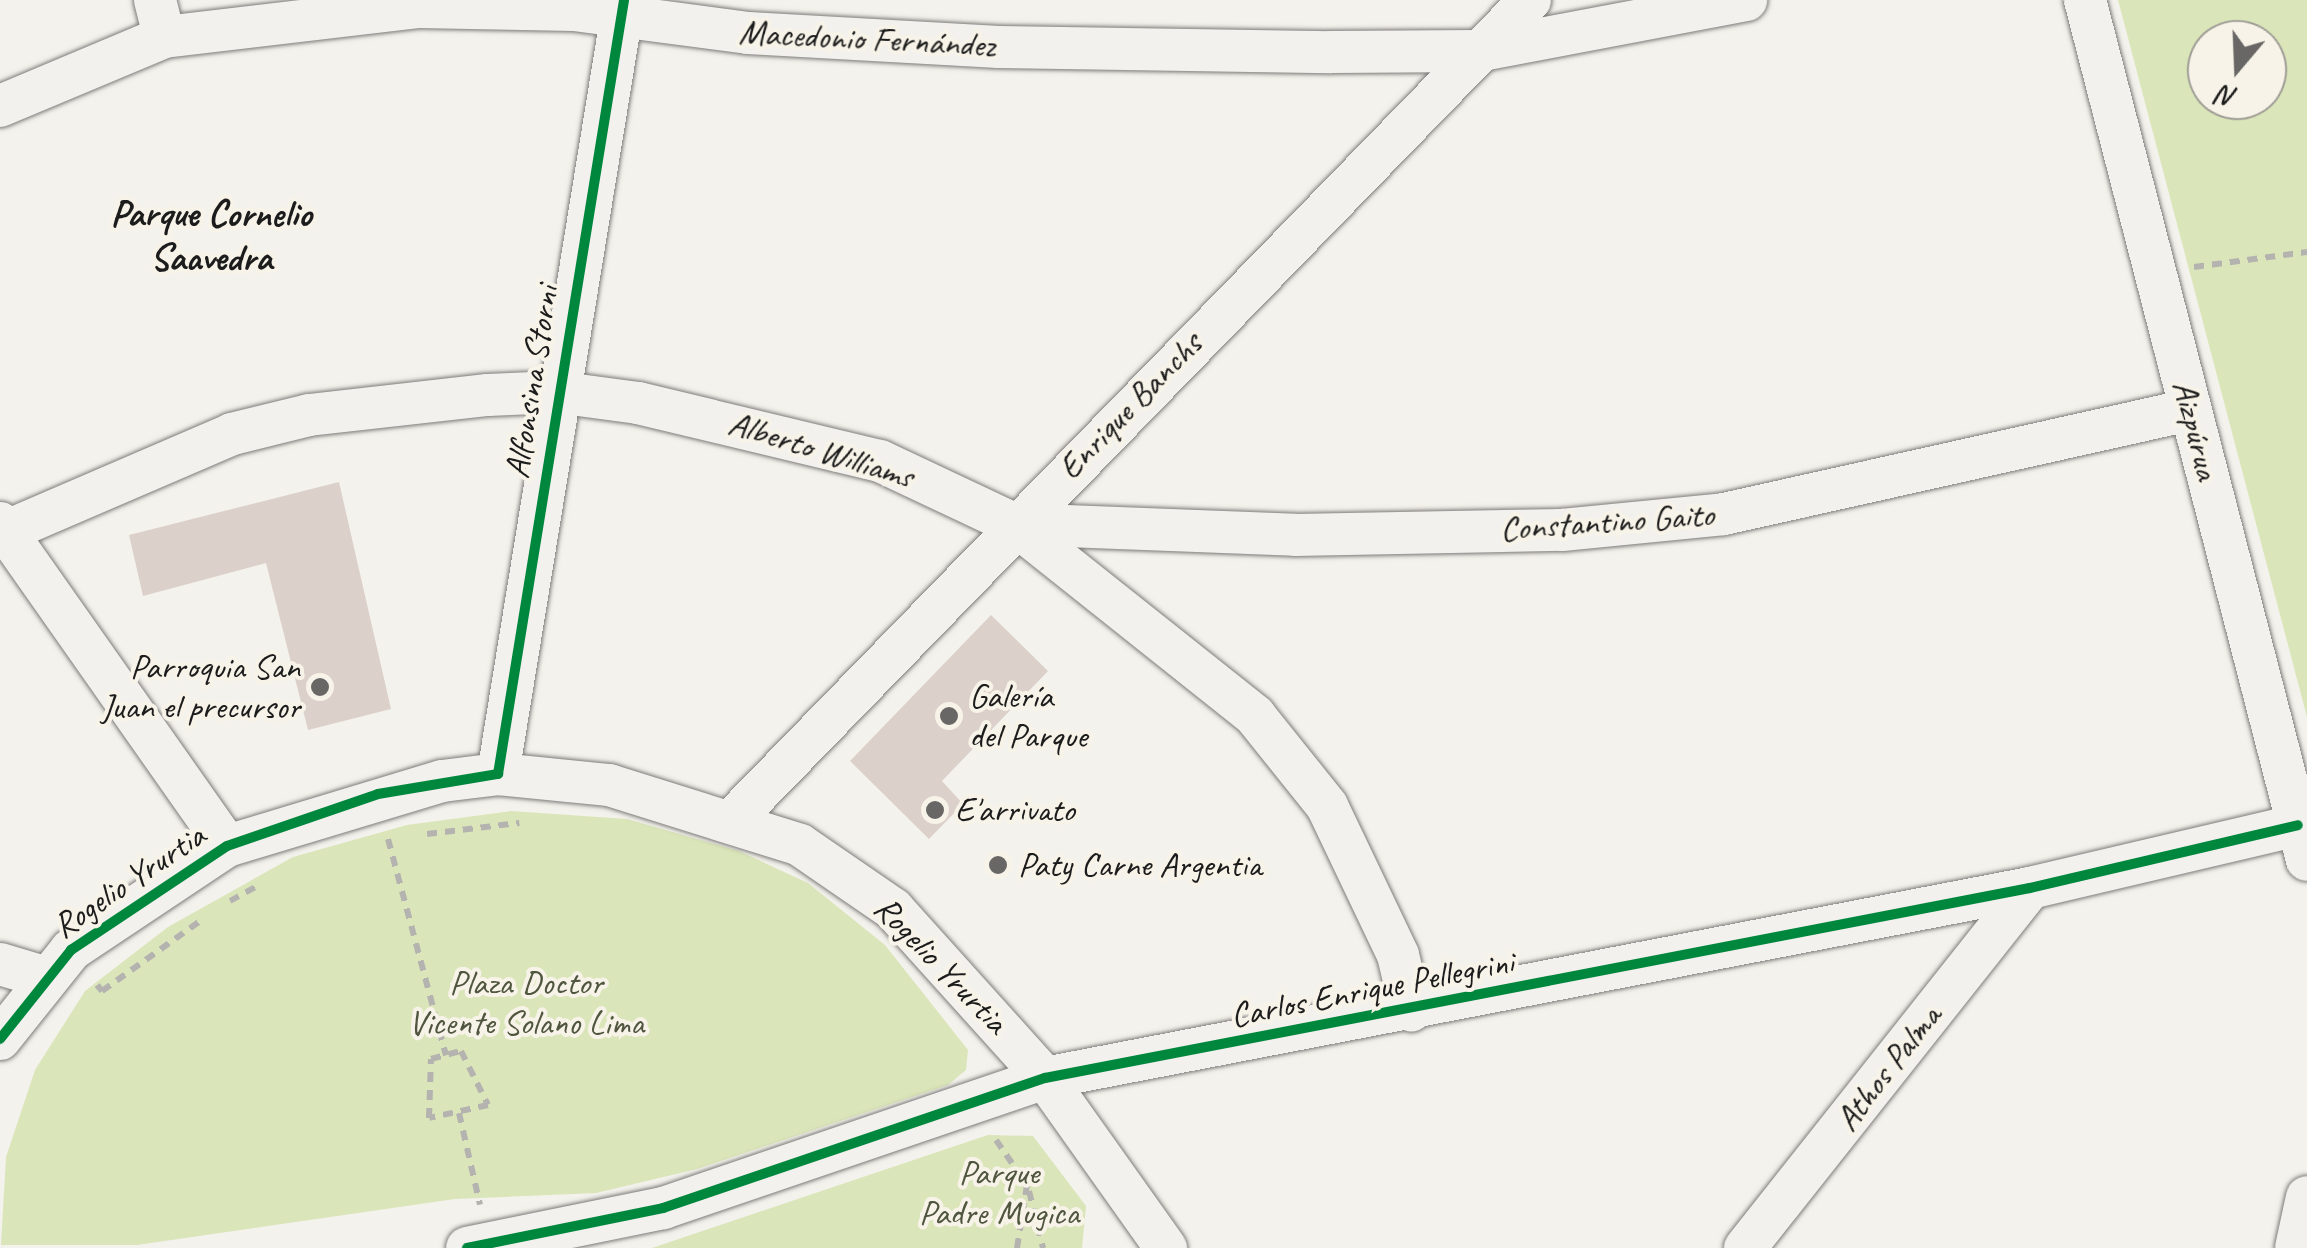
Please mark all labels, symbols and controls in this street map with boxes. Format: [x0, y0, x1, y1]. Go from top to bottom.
street label: Macedonio Fernández [738, 11, 996, 67]
north arrow [2187, 20, 2287, 120]
text: N [2214, 78, 2242, 116]
district label: Parque Cornelio Saavedra [111, 191, 311, 280]
street label: Alfonsina Storni [496, 282, 568, 482]
street label: Enrique Banchs [1049, 324, 1211, 488]
street label: Aizpúrua [2163, 376, 2229, 484]
street label: Alberto Williams [723, 402, 919, 498]
street label: Constantino Gaito [1498, 494, 1716, 550]
place label: Parroquia San Juan el precursor [100, 646, 300, 728]
place label: Galería del Parque [969, 675, 1089, 757]
marker: Parroquia San Juan el precursor [309, 676, 331, 698]
marker: Galería del Parque [938, 705, 960, 727]
place label: E'arrivato [955, 789, 1075, 831]
marker: E'arrivato [924, 799, 946, 821]
street label: Rogelio Yrurtia [45, 815, 213, 947]
place label: Paty Carne Argentia [1018, 844, 1262, 886]
marker: Paty Carne Argentia [987, 854, 1009, 876]
street label: Rogelio Yrurtia [865, 888, 1017, 1042]
street label: Carlos Enrique Pellegrini [1227, 941, 1517, 1037]
park label: Plaza Doctor Vicente Solano Lima [408, 962, 644, 1044]
street label: Athos Palma [1825, 996, 1951, 1140]
park label: Parque Padre Mugica [919, 1152, 1079, 1234]

